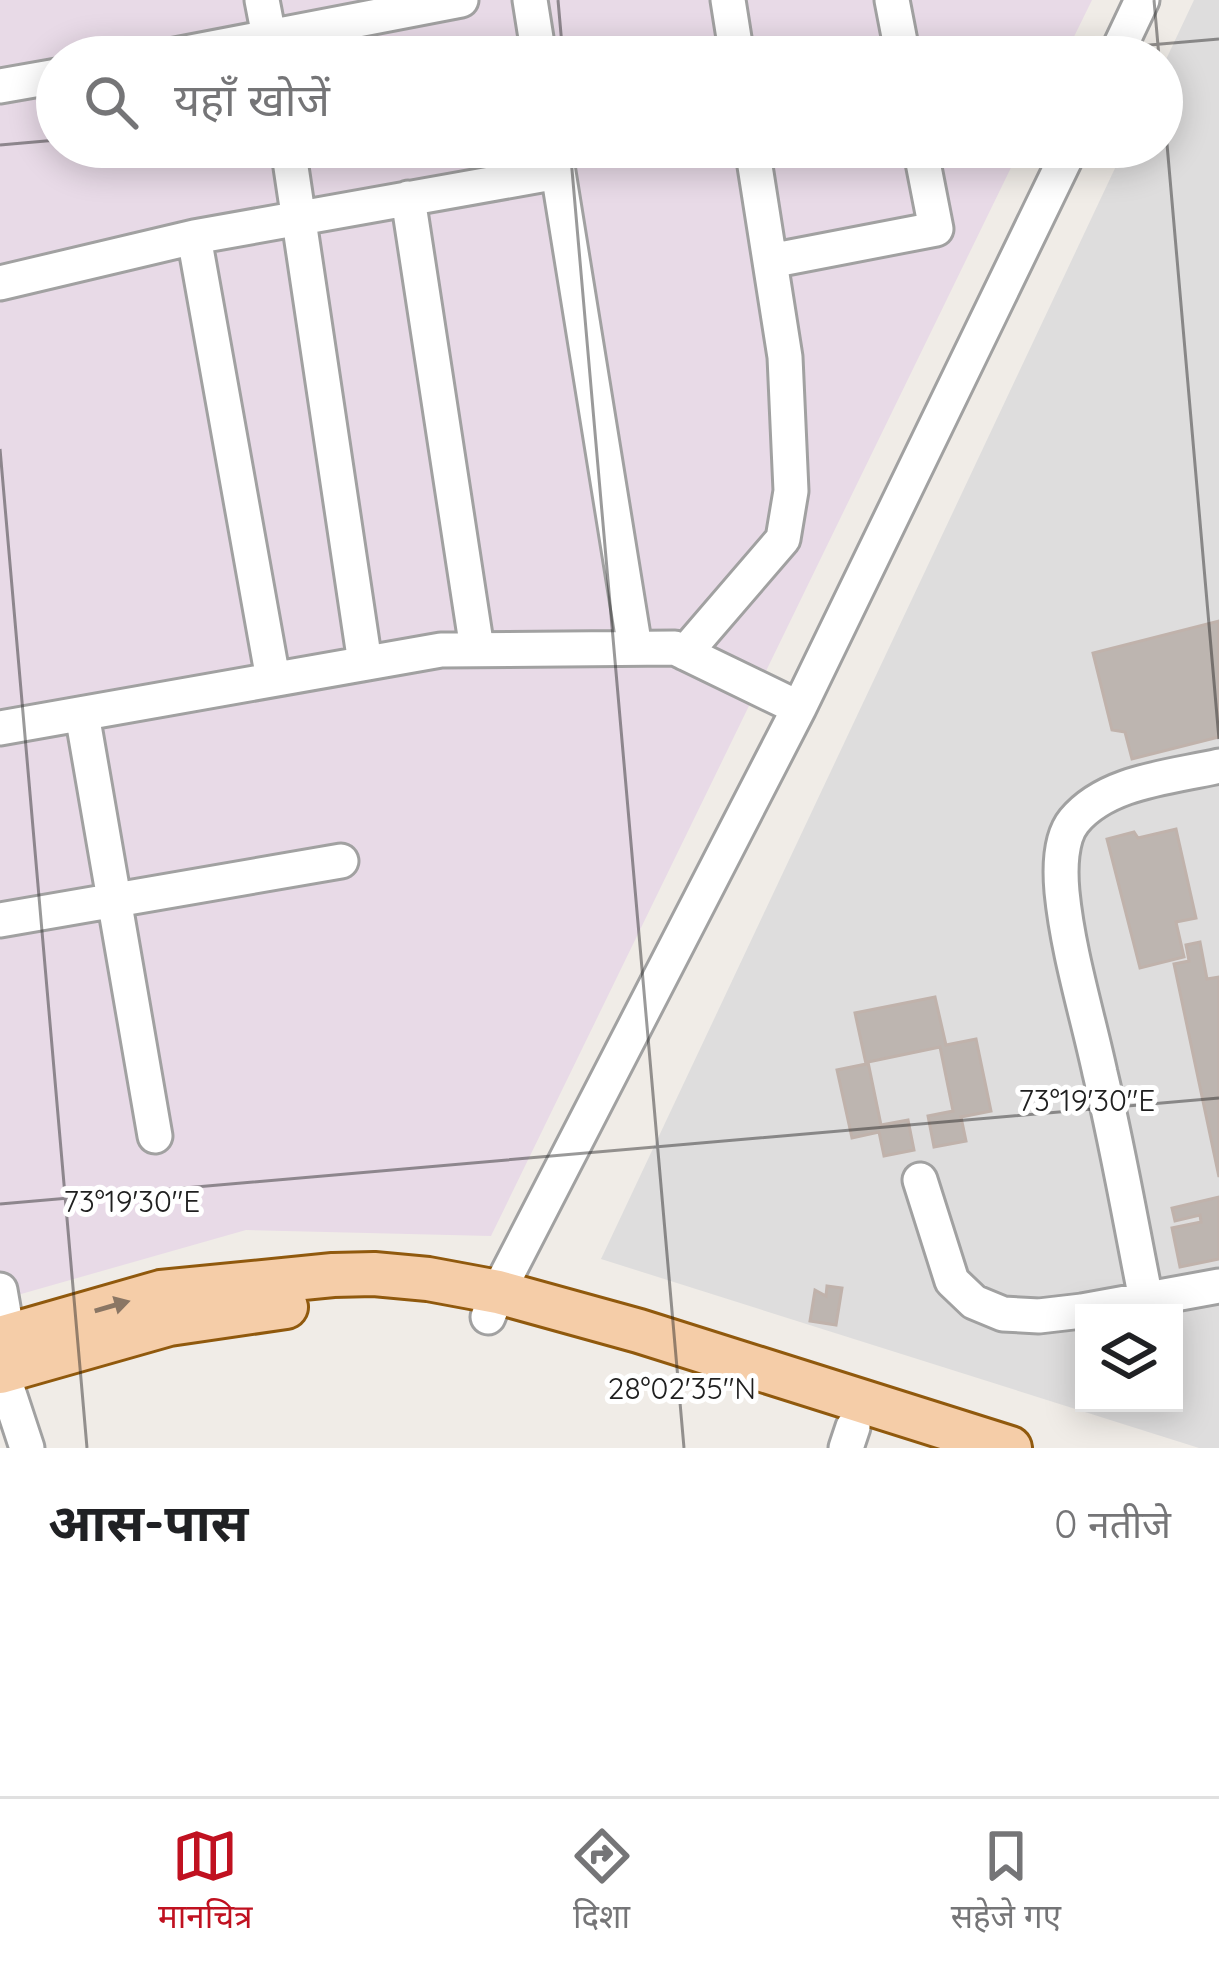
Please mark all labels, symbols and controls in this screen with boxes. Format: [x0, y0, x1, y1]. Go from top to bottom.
search box [36, 36, 1183, 168]
icon: search [78, 69, 144, 135]
text: यहाँ खोजें [174, 71, 330, 127]
text: 73°19'30"E [1019, 1081, 1155, 1119]
text: 73°19'30"E [64, 1182, 200, 1220]
one-way arrow [95, 1296, 131, 1314]
map controls [1075, 1304, 1183, 1412]
button: layers [1075, 1304, 1183, 1412]
text: 28°02'35"N [608, 1369, 756, 1407]
text: आस-पास [48, 1490, 248, 1554]
text: 0 नतीजे [1054, 1499, 1171, 1548]
tab: मानचित्र [158, 1823, 252, 1941]
tab: दिशा [569, 1823, 635, 1941]
tab: सहेजे गए [951, 1823, 1061, 1941]

